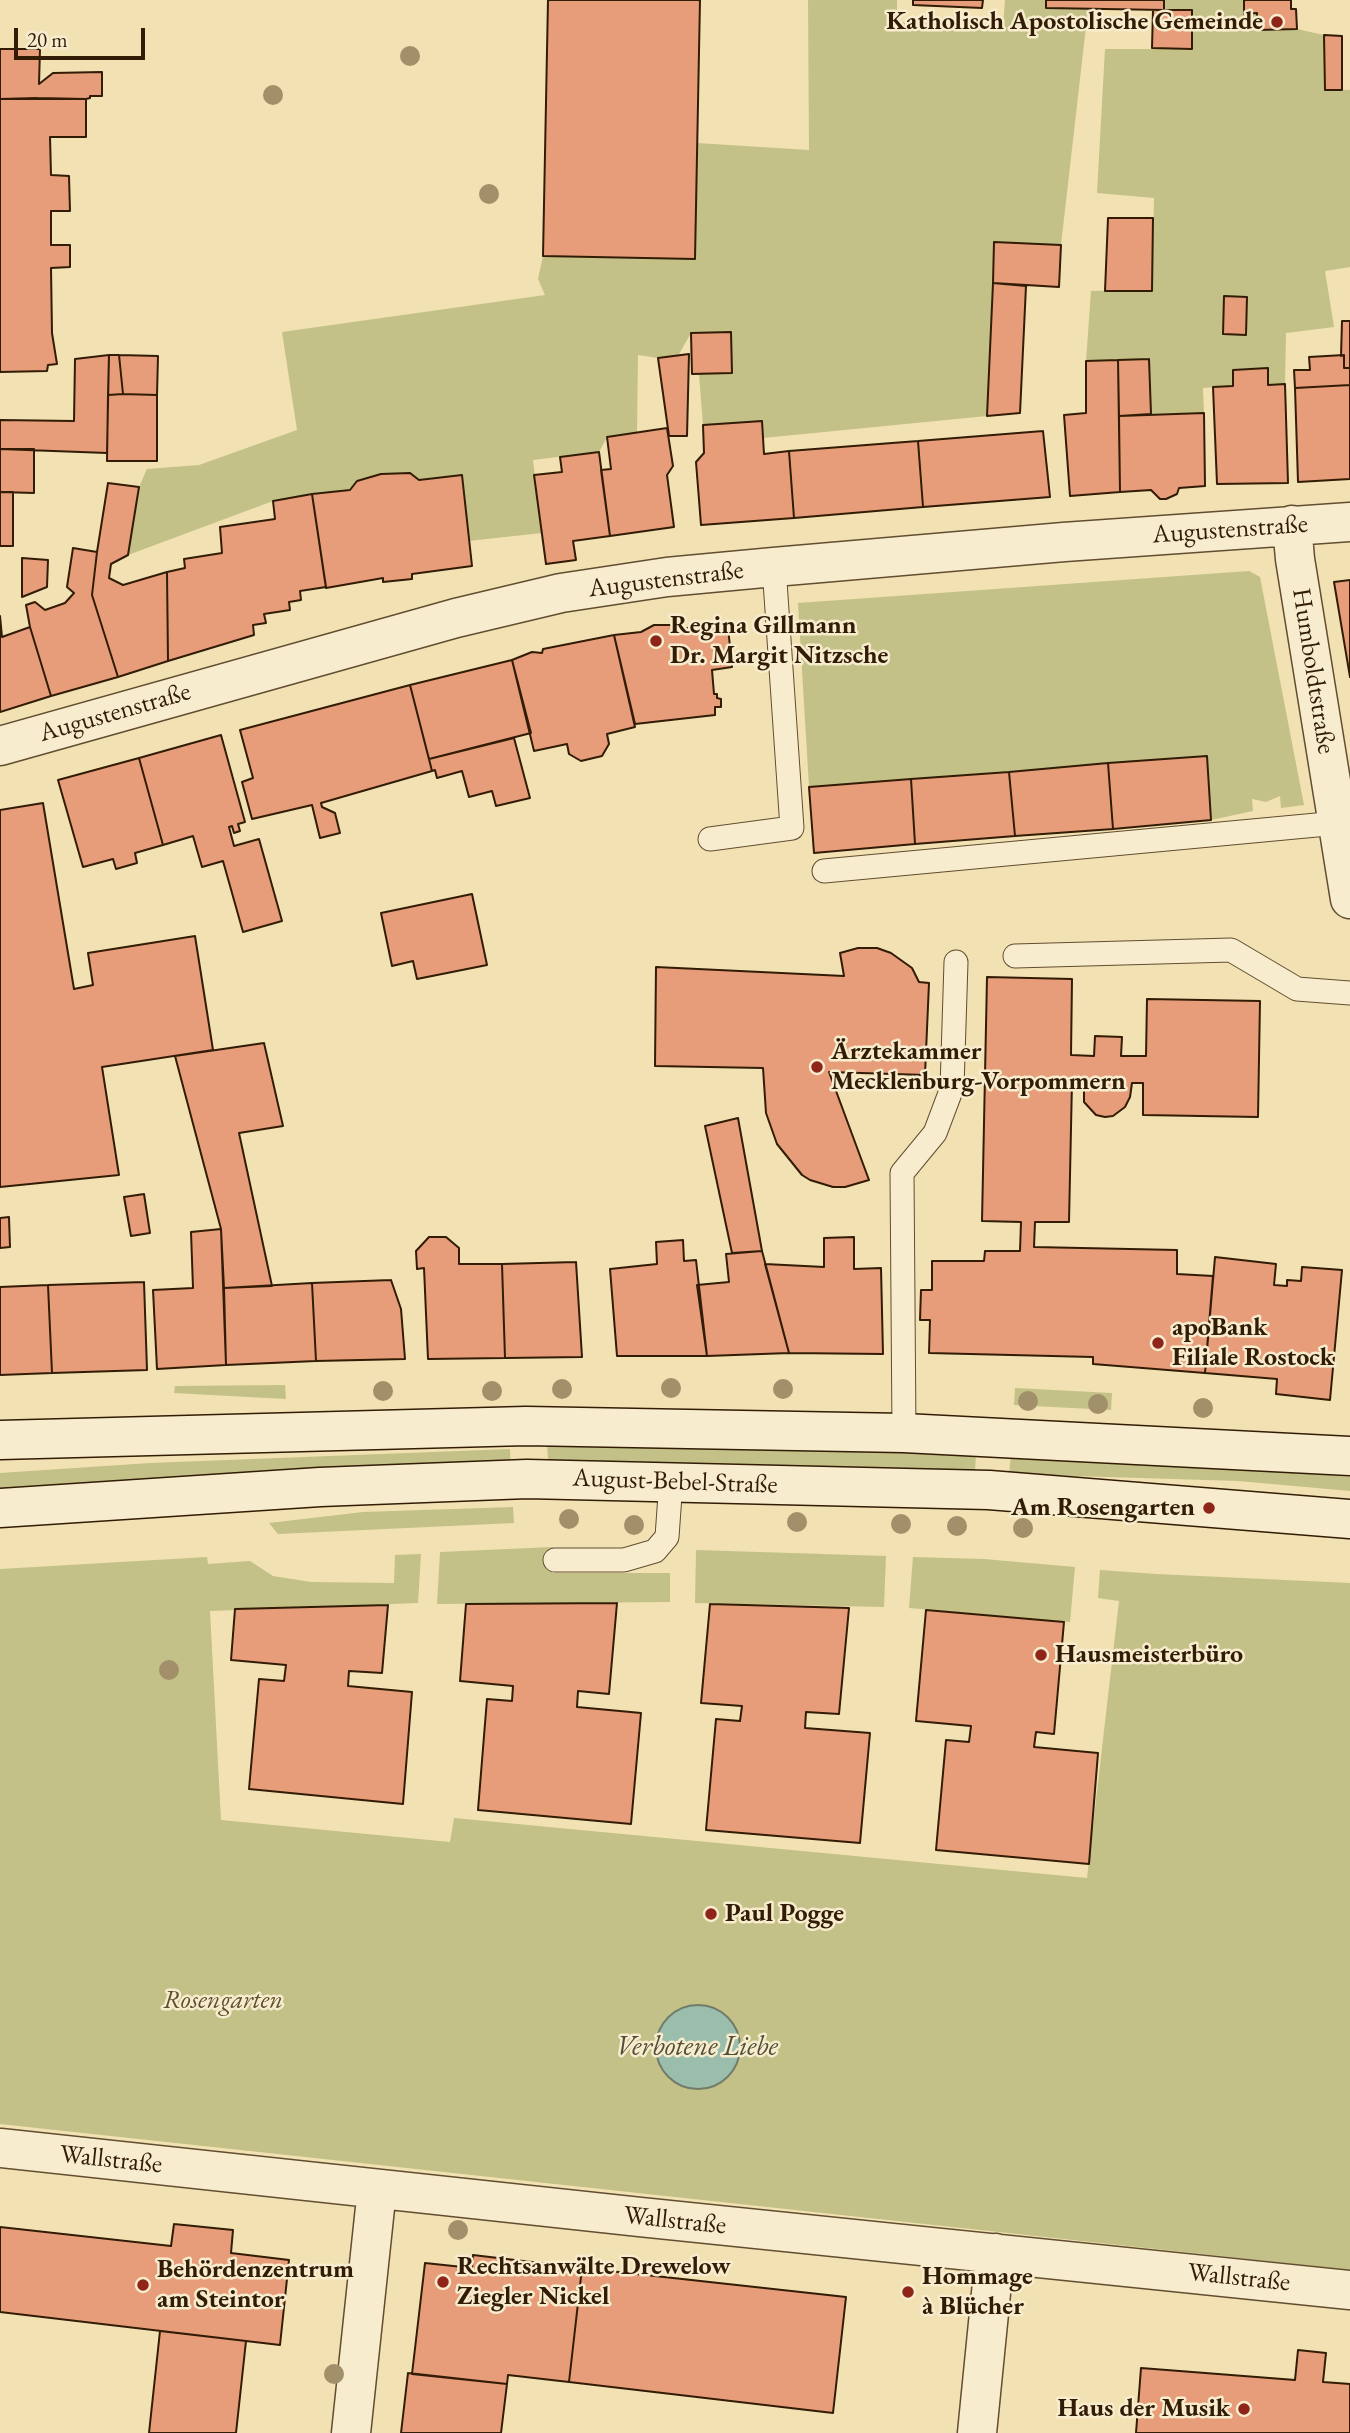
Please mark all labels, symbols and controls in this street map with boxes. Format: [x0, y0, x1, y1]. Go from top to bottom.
place label: Katholisch Apostolische Gemeinde [886, 6, 1263, 38]
scale bar [18, 14, 149, 58]
marker: Katholisch Apostolische Gemeinde [1269, 14, 1285, 30]
text: 20 m [27, 26, 68, 53]
street label: Augustenstraße [1151, 509, 1309, 551]
street label: Augustenstraße [587, 555, 745, 605]
street label: Humboldtstraße [1285, 586, 1341, 756]
place label: Regina Gillmann Dr. Margit Nitzsche [670, 610, 888, 672]
marker: Regina Gillmann Dr. Margit Nitzsche [648, 633, 664, 649]
street label: Augustenstraße [36, 677, 194, 749]
place label: Ärztekammer Mecklenburg-Vorpommern [831, 1036, 1126, 1098]
marker: Ärztekammer Mecklenburg-Vorpommern [809, 1059, 825, 1075]
place label: apoBank Filiale Rostock [1172, 1312, 1334, 1374]
marker: apoBank Filiale Rostock [1150, 1335, 1166, 1351]
street label: August-Bebel-Straße [572, 1463, 778, 1501]
place label: Am Rosengarten [1011, 1492, 1195, 1524]
marker: Am Rosengarten [1201, 1500, 1217, 1516]
place label: Hausmeisterbüro [1055, 1639, 1243, 1671]
marker: Hausmeisterbüro [1033, 1647, 1049, 1663]
place label: Paul Pogge [725, 1898, 844, 1930]
marker: Paul Pogge [703, 1906, 719, 1922]
park label: Rosengarten [163, 1985, 283, 2017]
water label: Verbotene Liebe [616, 2030, 778, 2064]
street label: Wallstraße [58, 2139, 164, 2181]
street label: Wallstraße [622, 2200, 728, 2242]
place label: Rechtsanwälte Drewelow Ziegler Nickel [457, 2251, 731, 2312]
place label: Behördenzentrum am Steintor [157, 2254, 354, 2316]
street label: Wallstraße [1186, 2257, 1292, 2299]
place label: Hommage à Blücher [922, 2261, 1033, 2322]
marker: Rechtsanwälte Drewelow Ziegler Nickel [435, 2274, 451, 2290]
marker: Behördenzentrum am Steintor [135, 2277, 151, 2293]
marker: Hommage à Blücher [900, 2284, 916, 2300]
place label: Haus der Musik [1057, 2393, 1230, 2425]
marker: Haus der Musik [1236, 2401, 1252, 2417]

